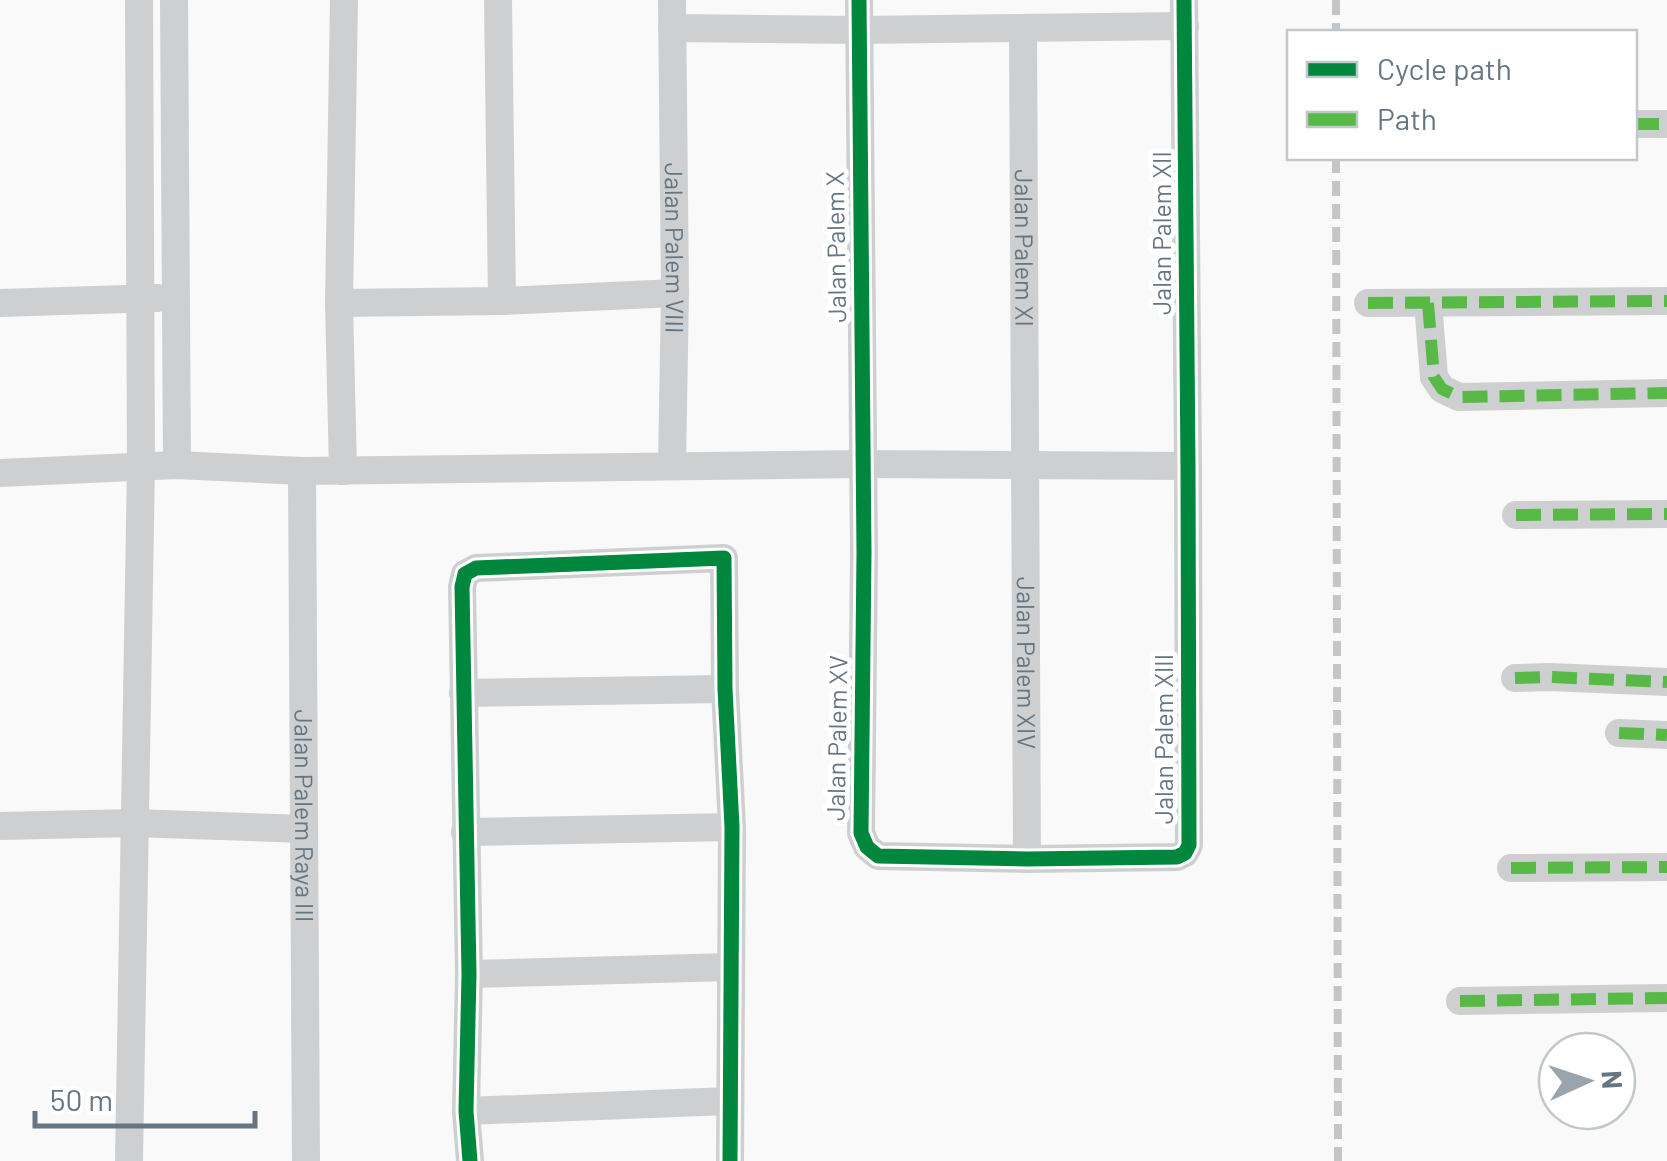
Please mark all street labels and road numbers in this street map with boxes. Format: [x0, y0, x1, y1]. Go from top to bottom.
street label: Jalan Palem XII [1146, 151, 1176, 315]
street label: Jalan Palem VIII [660, 162, 691, 334]
street label: Jalan Palem XI [1010, 169, 1040, 327]
street label: Jalan Palem X [819, 171, 851, 323]
street label: Jalan Palem XIV [1012, 577, 1042, 749]
street label: Jalan Palem XIII [1148, 654, 1178, 824]
street label: Jalan Palem XV [820, 655, 852, 821]
street label: Jalan Palem Raya III [289, 709, 321, 923]

